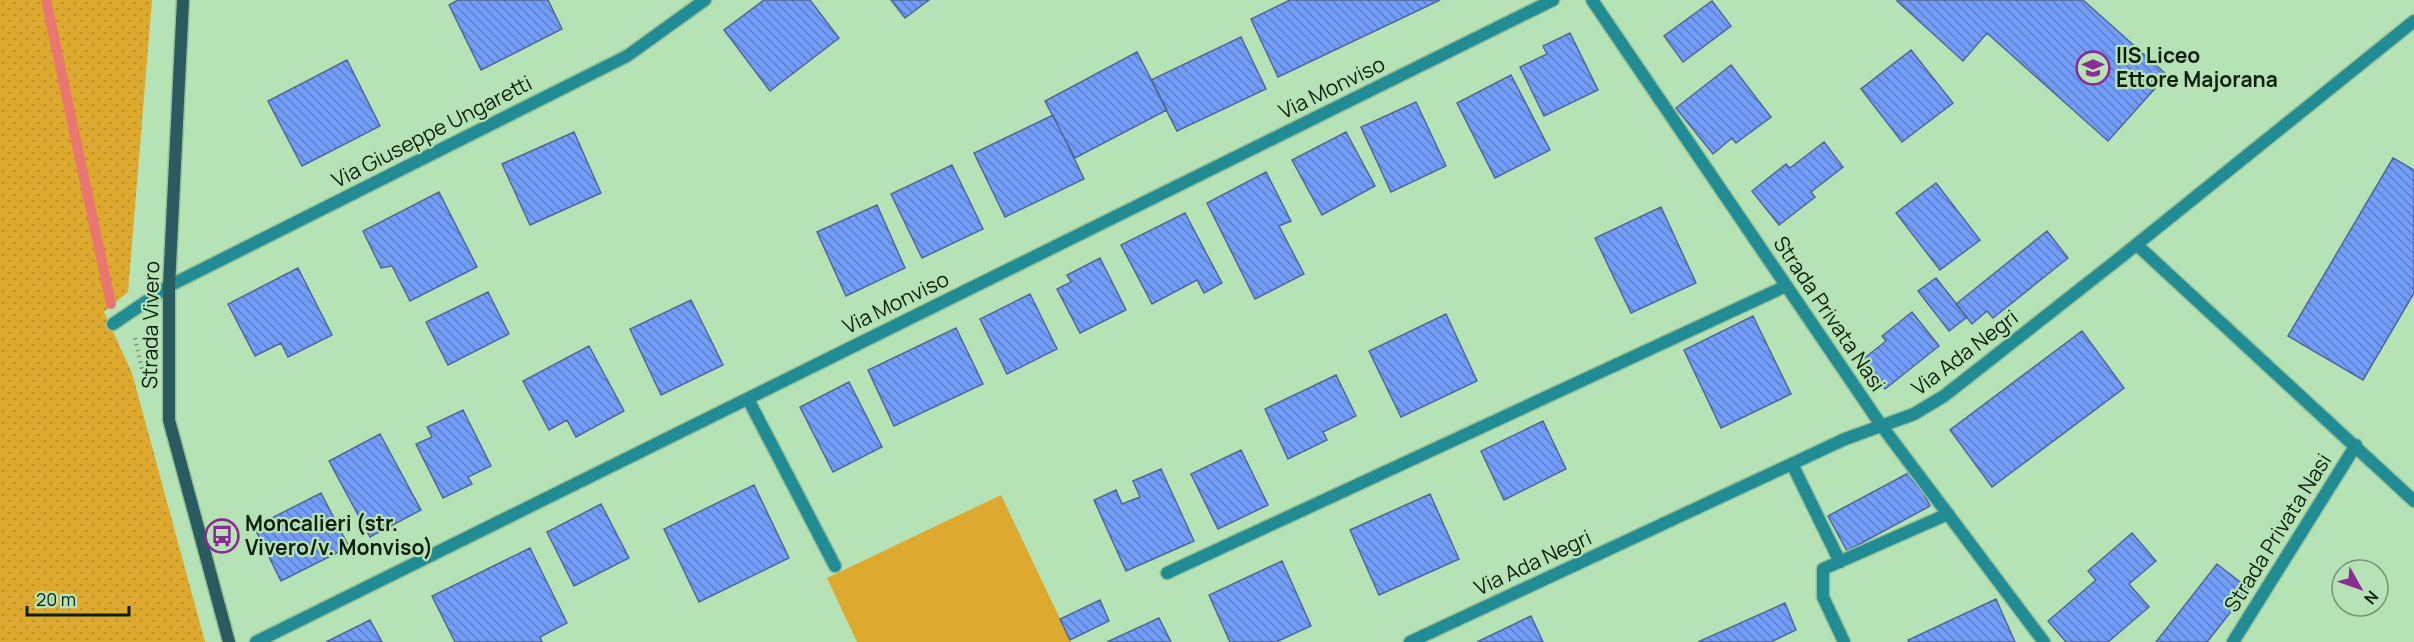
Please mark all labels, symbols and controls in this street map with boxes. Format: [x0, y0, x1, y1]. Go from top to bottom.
place label: IIS Liceo Ettore Majorana [2116, 41, 2278, 93]
street label: Via Monviso [1274, 49, 1389, 125]
school or university icon: IIS Liceo Ettore Majorana [2075, 50, 2111, 86]
street label: Via Giuseppe Ungaretti [327, 68, 536, 194]
street label: Strada Privata Nasi [1767, 230, 1892, 397]
street label: Strada Vivero [135, 261, 165, 389]
street label: Via Monviso [838, 264, 953, 340]
street label: Via Ada Negri [1906, 303, 2023, 401]
street label: Strada Privata Nasi [2217, 448, 2337, 617]
place label: Moncalieri (str. Vivero/v. Monviso) [245, 509, 433, 561]
bus stop icon: Moncalieri (str. Vivero/v. Monviso) [204, 518, 240, 554]
street label: Via Ada Negri [1469, 523, 1596, 601]
north arrow [2330, 558, 2390, 618]
scale bar [27, 579, 129, 617]
text: N [2359, 586, 2384, 609]
text: 20 m [36, 587, 76, 611]

